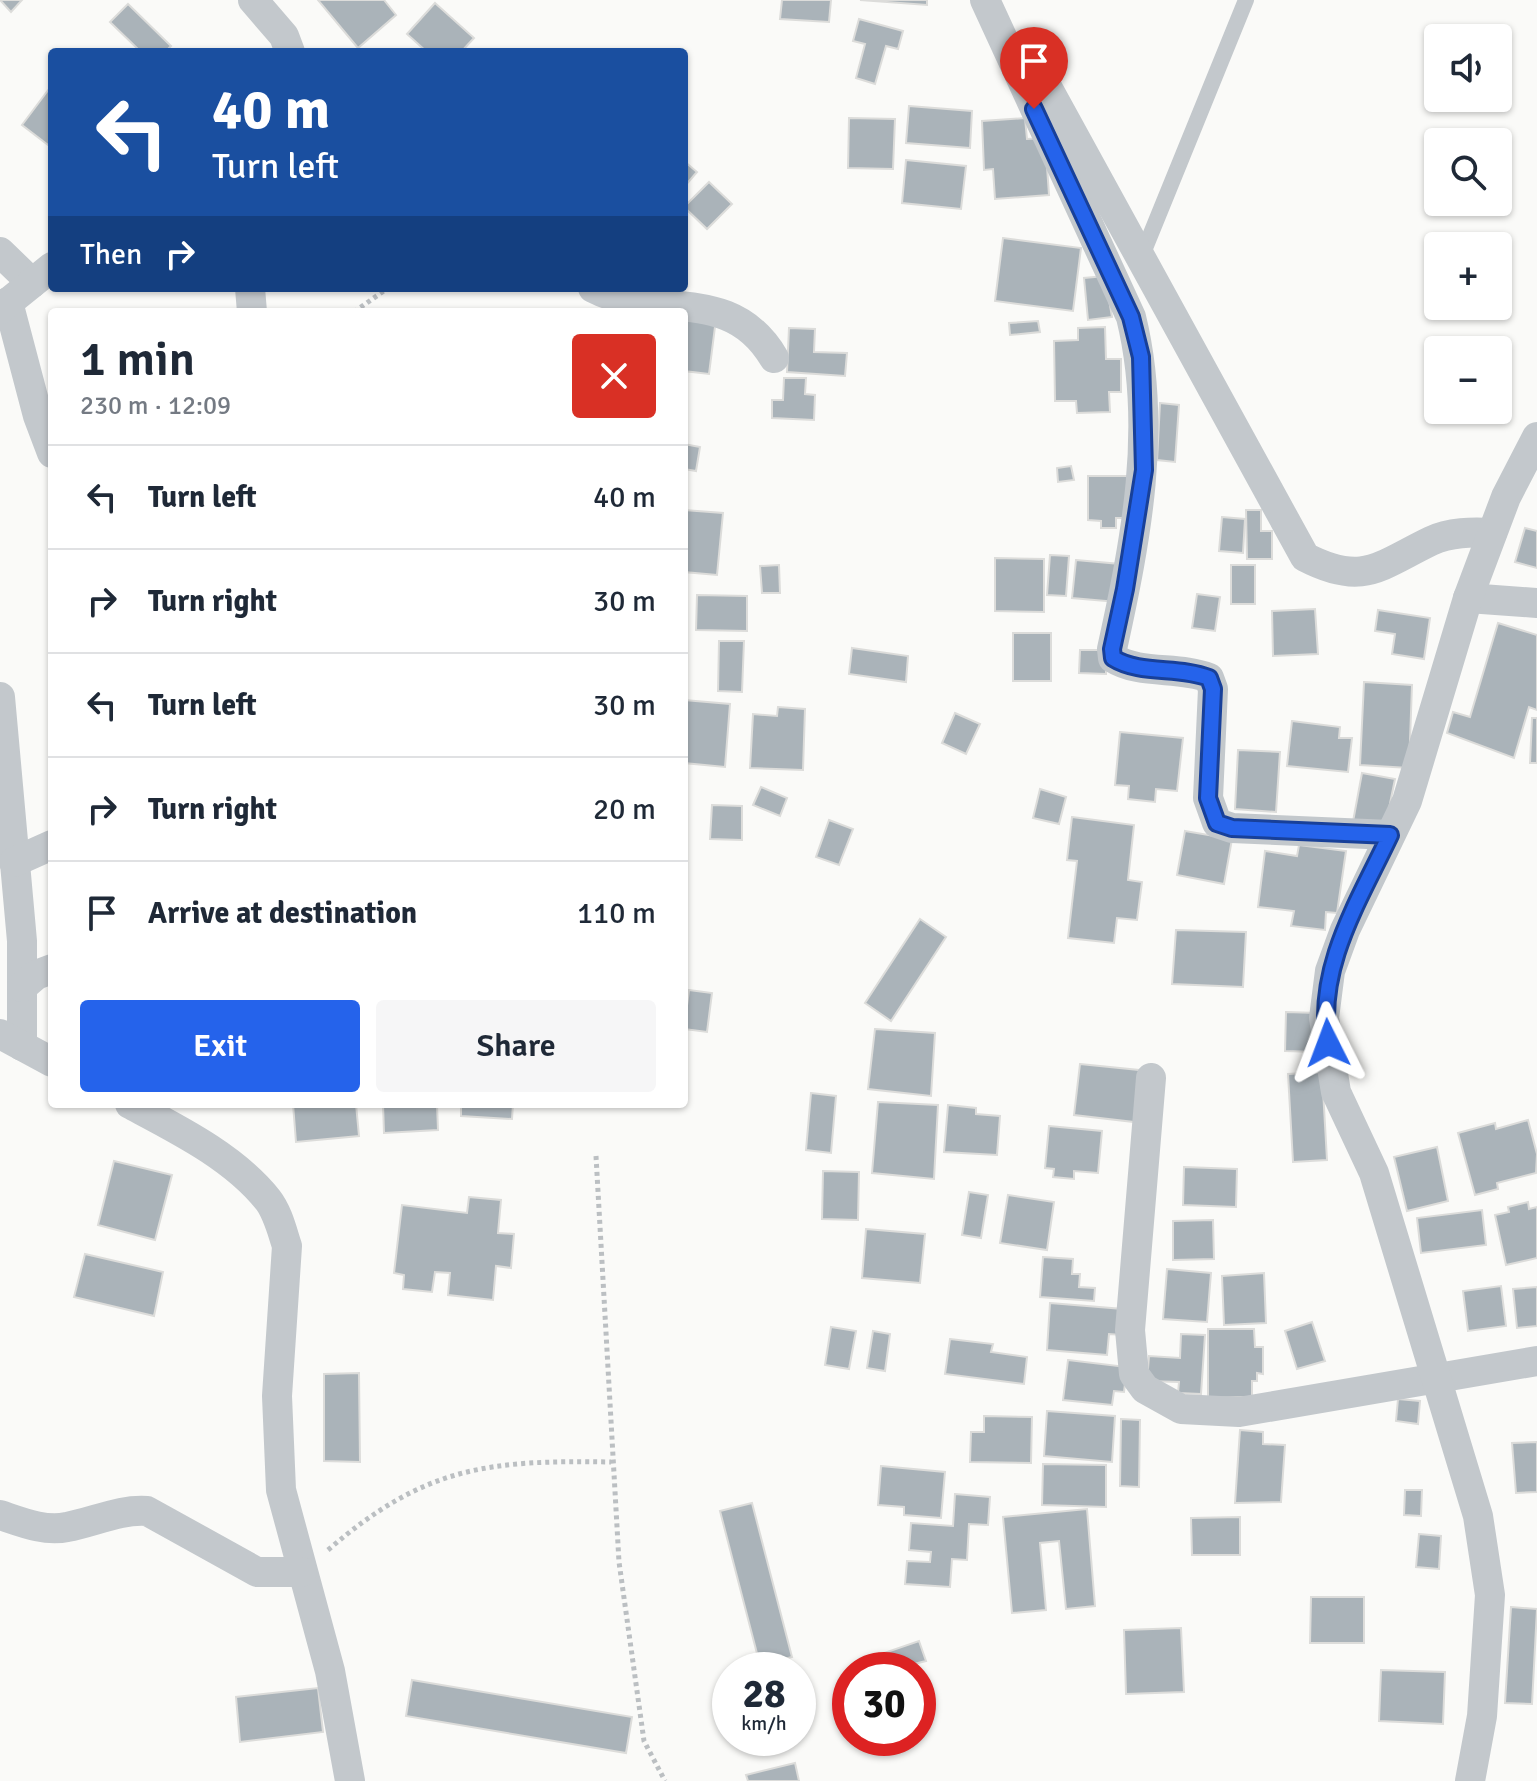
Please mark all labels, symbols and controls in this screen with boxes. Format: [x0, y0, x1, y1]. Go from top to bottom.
map controls [1424, 24, 1512, 424]
button: sound [1424, 24, 1512, 112]
pin [1000, 27, 1068, 109]
icon: arrive [1012, 39, 1056, 83]
text: 40 m [212, 75, 330, 144]
icon: left [80, 80, 184, 184]
button: search [1424, 128, 1512, 216]
text: Turn left [212, 144, 339, 189]
icon: right [158, 232, 202, 276]
button: + [1424, 232, 1512, 320]
text: Then [80, 236, 142, 273]
text: 1 min [80, 330, 195, 389]
button: close [572, 334, 656, 418]
button: − [1424, 336, 1512, 424]
text: 230 m · 12:09 [80, 390, 231, 422]
icon: left [80, 475, 124, 519]
text: Turn left [148, 479, 257, 516]
text: 40 m [593, 479, 656, 516]
icon: right [80, 579, 124, 623]
text: Turn right [148, 583, 277, 620]
text: 30 m [593, 583, 656, 620]
icon: left [80, 683, 124, 727]
text: Turn left [148, 687, 257, 724]
text: 30 m [593, 687, 656, 724]
icon: right [80, 787, 124, 831]
text: Turn right [148, 791, 277, 828]
text: 20 m [593, 791, 656, 828]
icon: arrive [80, 891, 124, 935]
text: Arrive at destination [148, 895, 417, 932]
text: 110 m [577, 895, 656, 932]
button: Exit [80, 1000, 360, 1092]
button: Share [376, 1000, 656, 1092]
position arrow [1286, 1001, 1370, 1085]
speed limit sign: 30 [832, 1652, 936, 1756]
text: 28 [742, 1669, 786, 1719]
text: km/h [741, 1711, 787, 1736]

